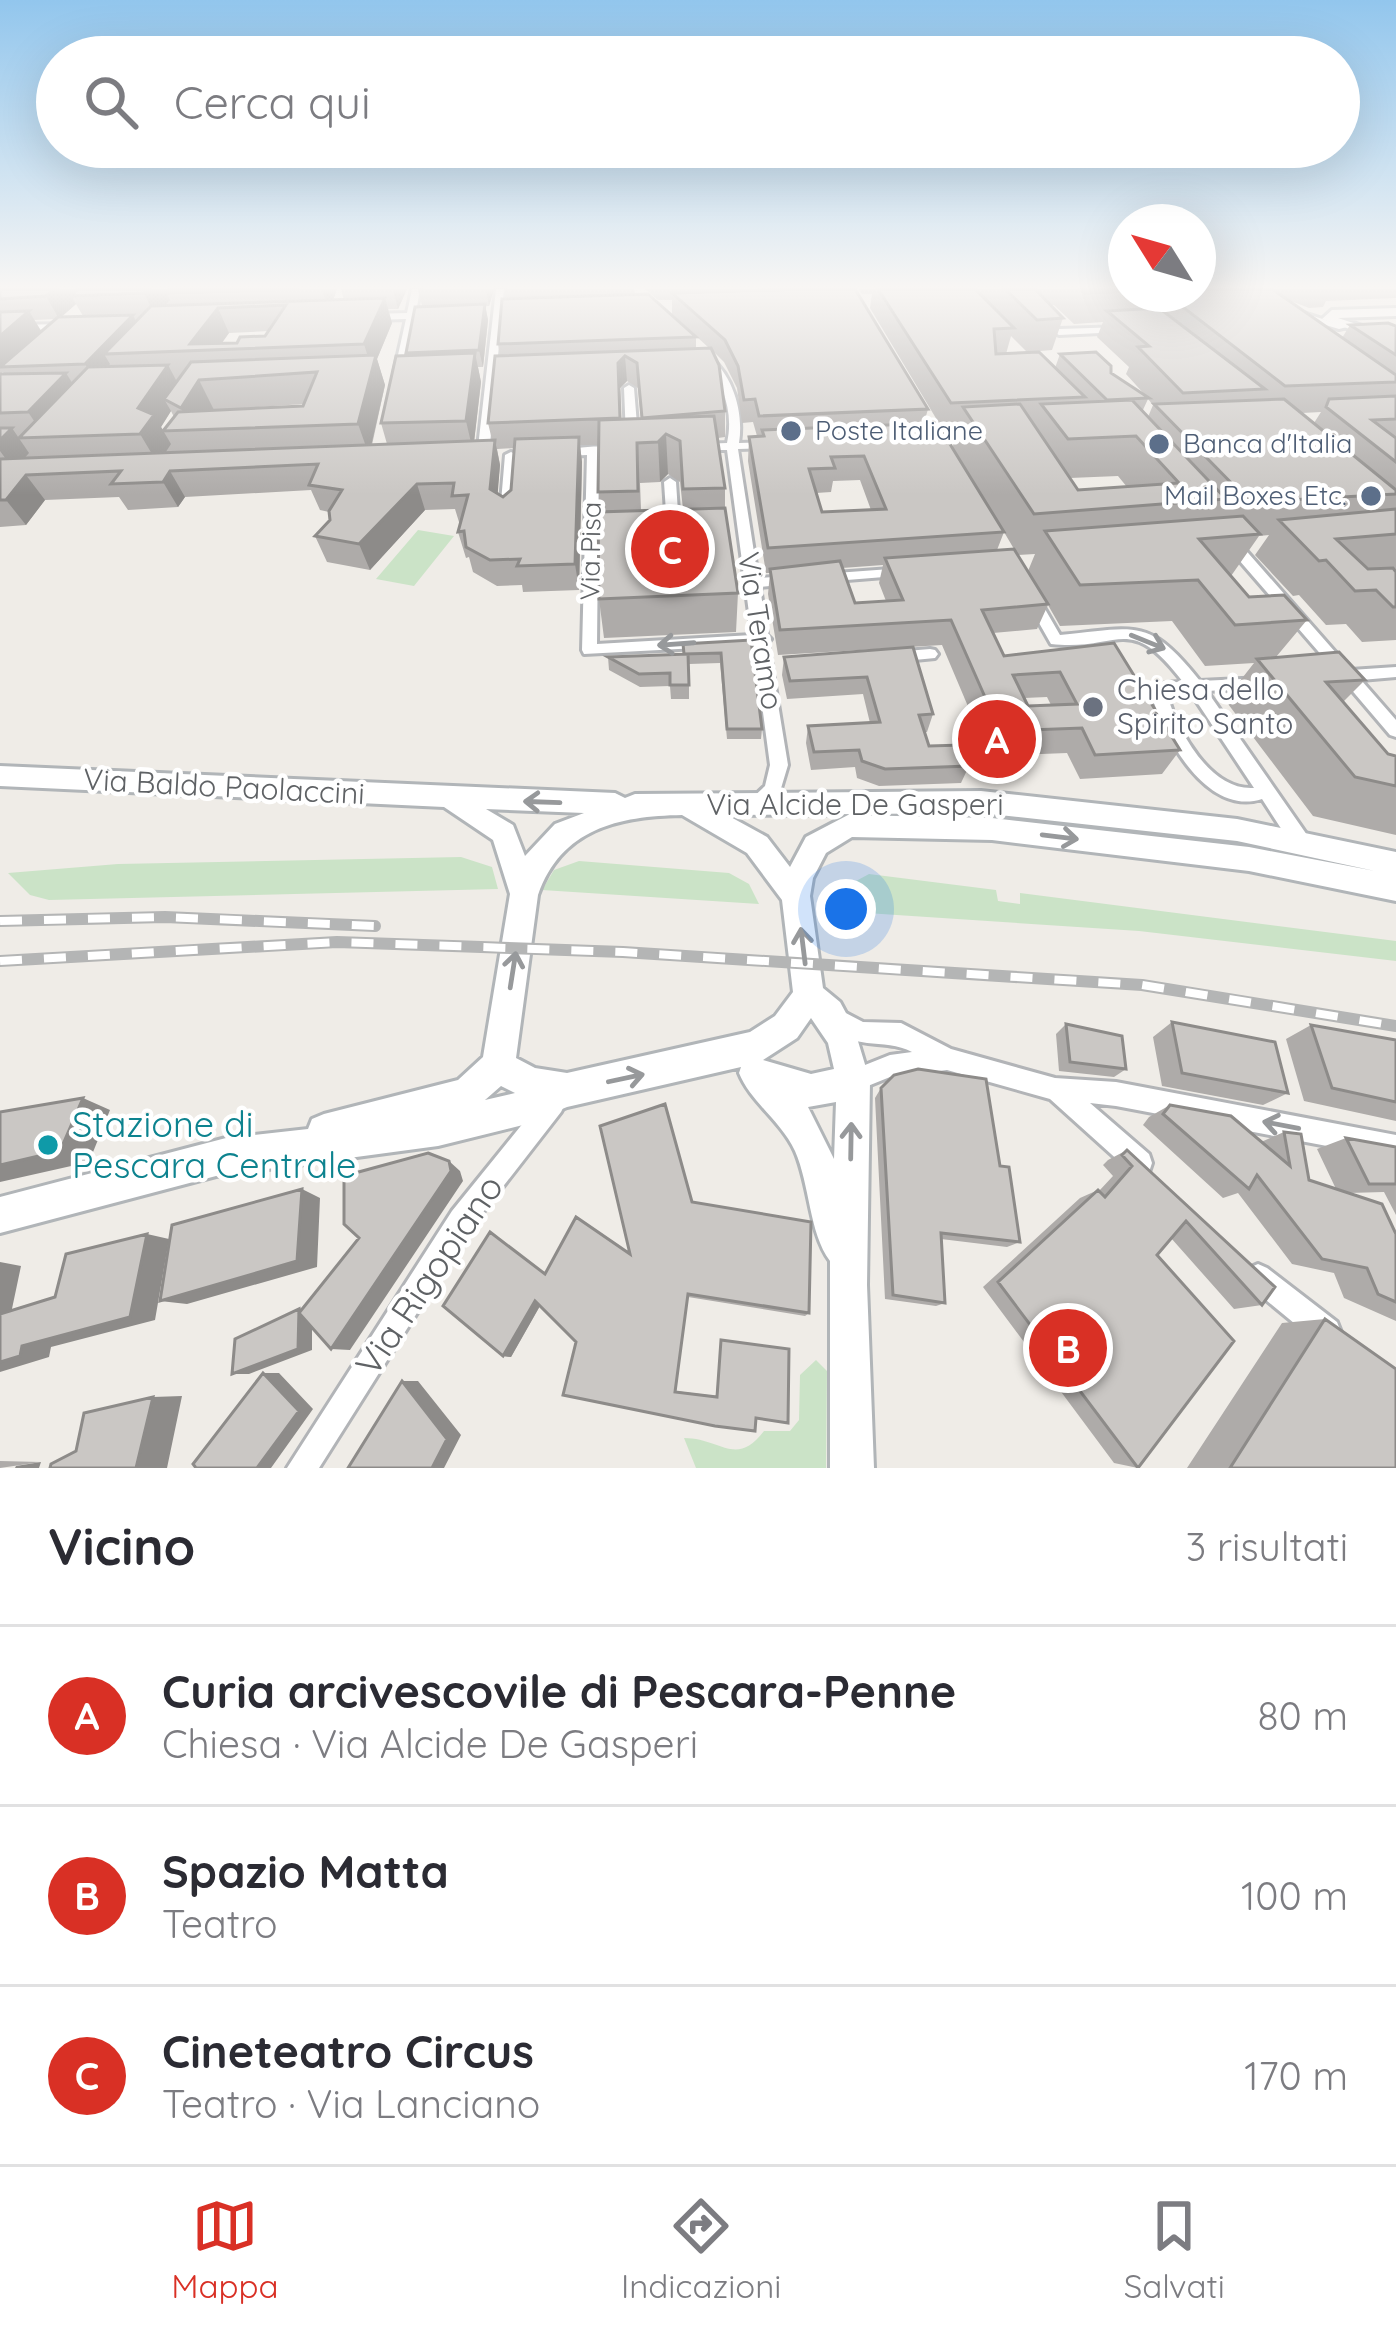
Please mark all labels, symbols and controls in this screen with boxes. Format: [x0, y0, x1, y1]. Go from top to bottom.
search box [36, 36, 1360, 168]
icon: search [78, 69, 144, 135]
text: Cerca qui [174, 74, 371, 130]
north arrow [1108, 204, 1216, 312]
place label: Poste Italiane [815, 413, 983, 447]
marker: Poste Italiane [778, 418, 804, 444]
place label: Banca d'Italia [1183, 426, 1352, 460]
marker: Banca d'Italia [1146, 431, 1172, 457]
place label: Mail Boxes Etc. [1164, 478, 1347, 512]
marker: Mail Boxes Etc. [1358, 483, 1384, 509]
street label: Via Pisa [572, 501, 608, 601]
pin: C [631, 504, 709, 594]
street label: Via Teramo [730, 549, 792, 712]
one-way arrow [657, 633, 696, 656]
one-way arrow [1129, 633, 1166, 655]
place label: Chiesa dello Spirito Santo [1117, 670, 1293, 742]
pin: A [958, 694, 1036, 784]
marker: Chiesa dello Spirito Santo [1080, 694, 1106, 720]
street label: Via Baldo Paolaccini [82, 760, 366, 812]
street label: Via Alcide De Gasperi [706, 785, 1004, 823]
one-way arrow [523, 791, 562, 814]
one-way arrow [1040, 826, 1079, 849]
your location [816, 879, 876, 939]
one-way arrow [791, 927, 814, 966]
one-way arrow [502, 951, 525, 990]
one-way arrow [605, 1066, 644, 1088]
place label: Stazione di Pescara Centrale [72, 1101, 356, 1187]
one-way arrow [1262, 1113, 1301, 1135]
one-way arrow [839, 1122, 862, 1161]
marker: Stazione di Pescara Centrale [35, 1132, 61, 1158]
street label: Via Rigopiano [345, 1166, 512, 1384]
pin: B [1029, 1303, 1107, 1393]
text: Vicino [48, 1514, 195, 1578]
text: 3 risultati [1186, 1522, 1348, 1571]
text: Curia arcivescovile di Pescara-Penne [162, 1663, 956, 1719]
text: A [75, 1691, 99, 1740]
text: 80 m [1258, 1691, 1348, 1740]
text: Chiesa · Via Alcide De Gasperi [162, 1719, 698, 1768]
text: Spazio Matta [162, 1843, 449, 1899]
text: B [74, 1871, 100, 1920]
text: 100 m [1241, 1871, 1348, 1920]
text: Teatro [162, 1899, 278, 1948]
text: Cineteatro Circus [162, 2023, 534, 2079]
text: C [75, 2051, 99, 2100]
text: 170 m [1244, 2051, 1348, 2100]
text: Teatro · Via Lanciano [162, 2079, 540, 2128]
tab: Mappa [171, 2193, 279, 2306]
tab: Indicazioni [621, 2193, 781, 2306]
tab: Salvati [1124, 2193, 1225, 2306]

